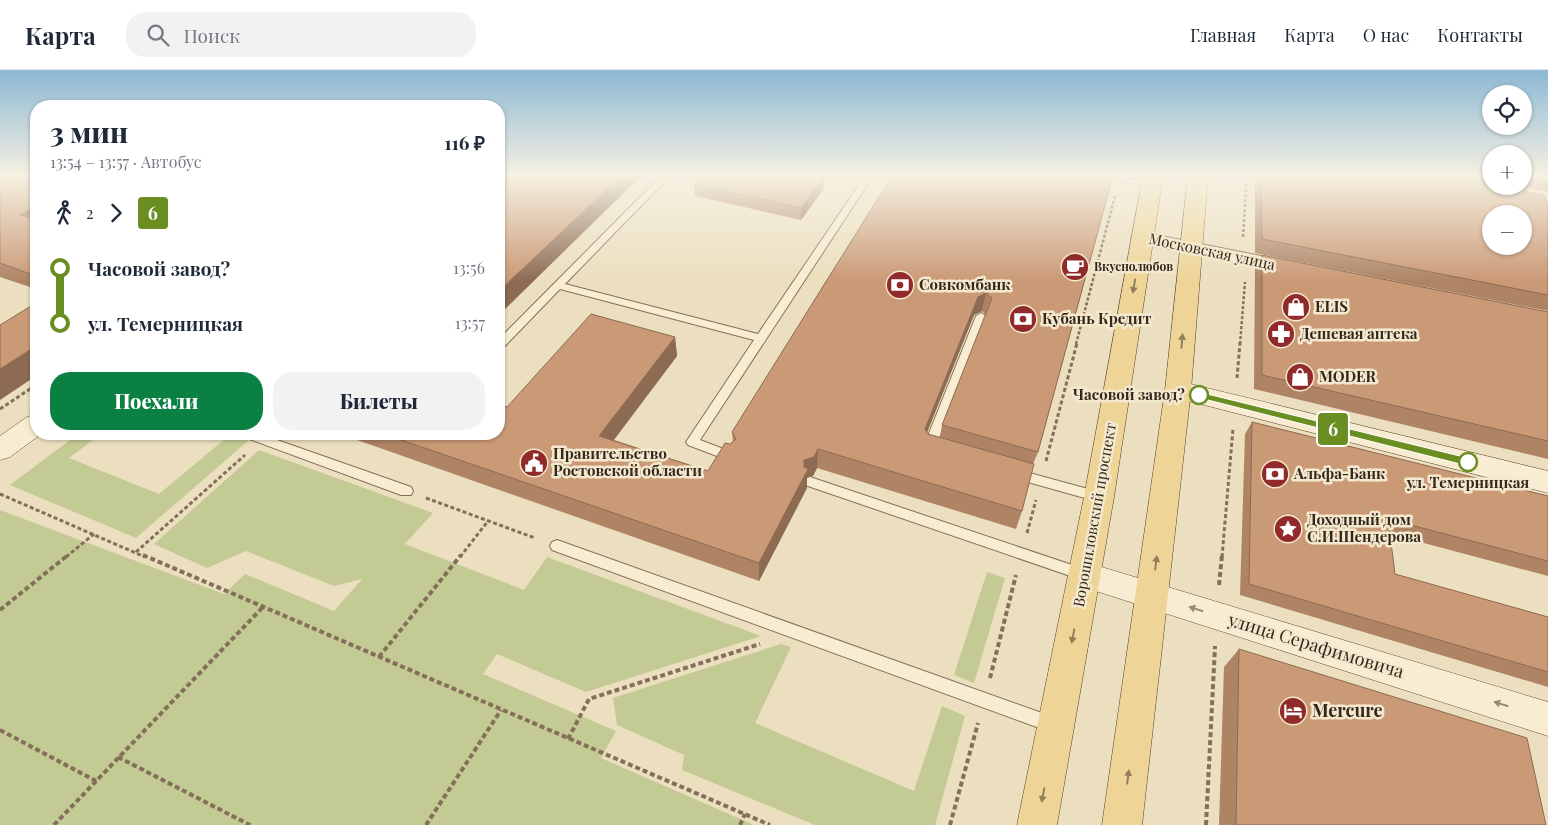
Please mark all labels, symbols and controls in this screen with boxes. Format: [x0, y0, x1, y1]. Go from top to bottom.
search box [126, 12, 476, 57]
text: Карта [25, 19, 96, 51]
icon: search [144, 21, 172, 49]
text: Поиск [184, 22, 240, 48]
text: Главная [1190, 23, 1256, 47]
text: Карта [1284, 23, 1335, 47]
text: О нас [1363, 23, 1409, 47]
text: Контакты [1437, 23, 1523, 47]
map controls [1482, 85, 1532, 255]
button: locate [1482, 85, 1532, 135]
text: 3 мин [50, 113, 128, 150]
text: 116 ₽ [444, 129, 485, 155]
button: + [1482, 145, 1532, 195]
text: 13:54 – 13:57 · Автобус [50, 151, 202, 172]
icon: walk [50, 199, 78, 227]
icon: forward [102, 199, 130, 227]
text: 6 [148, 201, 158, 225]
text: 2 [86, 202, 94, 223]
button: − [1482, 205, 1532, 255]
street label: Московская улица [1147, 228, 1278, 274]
cafe icon: Вкуснолюбов [1060, 252, 1090, 282]
text: Часовой завод? [88, 255, 230, 281]
text: 13:56 [453, 257, 485, 278]
place label: Вкуснолюбов [1094, 258, 1173, 274]
bank icon: Совкомбанк [885, 270, 915, 300]
place label: Совкомбанк [919, 274, 1011, 294]
one-way arrow [1129, 278, 1137, 294]
shop icon: ELIS [1281, 292, 1311, 322]
place label: ELIS [1315, 296, 1348, 316]
bank icon: Кубань Кредит [1008, 304, 1038, 334]
place label: Кубань Кредит [1042, 308, 1152, 328]
text: ул. Темерницкая [88, 310, 243, 336]
text: 13:57 [455, 312, 485, 333]
pharmacy icon: Дешевая аптека [1266, 319, 1296, 349]
place label: Дешевая аптека [1300, 323, 1418, 343]
one-way arrow [1178, 333, 1186, 349]
shop icon: MODER [1285, 362, 1315, 392]
place label: MODER [1319, 366, 1377, 386]
button: Поехали [50, 372, 263, 430]
button: Билеты [273, 372, 485, 430]
place label: Часовой завод? [1073, 384, 1185, 404]
marker: Часовой завод? [1189, 385, 1209, 405]
line badge: 6 [1317, 413, 1349, 445]
text: 6 [1328, 417, 1338, 441]
street label: Ворошиловский проспект [1068, 421, 1120, 609]
place label: Правительство Ростовской области [553, 443, 702, 480]
public building icon: Правительство Ростовской области [519, 448, 549, 478]
marker: ул. Темерницкая [1458, 452, 1478, 472]
bank icon: Альфа-Банк [1260, 459, 1290, 489]
place label: Альфа-Банк [1293, 463, 1386, 483]
place label: ул. Темерницкая [1406, 472, 1530, 492]
place label: Доходный дом С.И.Шендерова [1307, 509, 1421, 546]
place icon: Доходный дом С.И.Шендерова [1273, 514, 1303, 544]
one-way arrow [1152, 555, 1160, 571]
one-way arrow [1188, 605, 1203, 613]
street label: улица Серафимовича [1225, 607, 1407, 683]
one-way arrow [1069, 628, 1077, 643]
hotel icon: Mercure [1278, 696, 1308, 726]
place label: Mercure [1312, 698, 1383, 722]
one-way arrow [1494, 700, 1509, 708]
one-way arrow [1125, 768, 1133, 784]
one-way arrow [1038, 788, 1046, 804]

